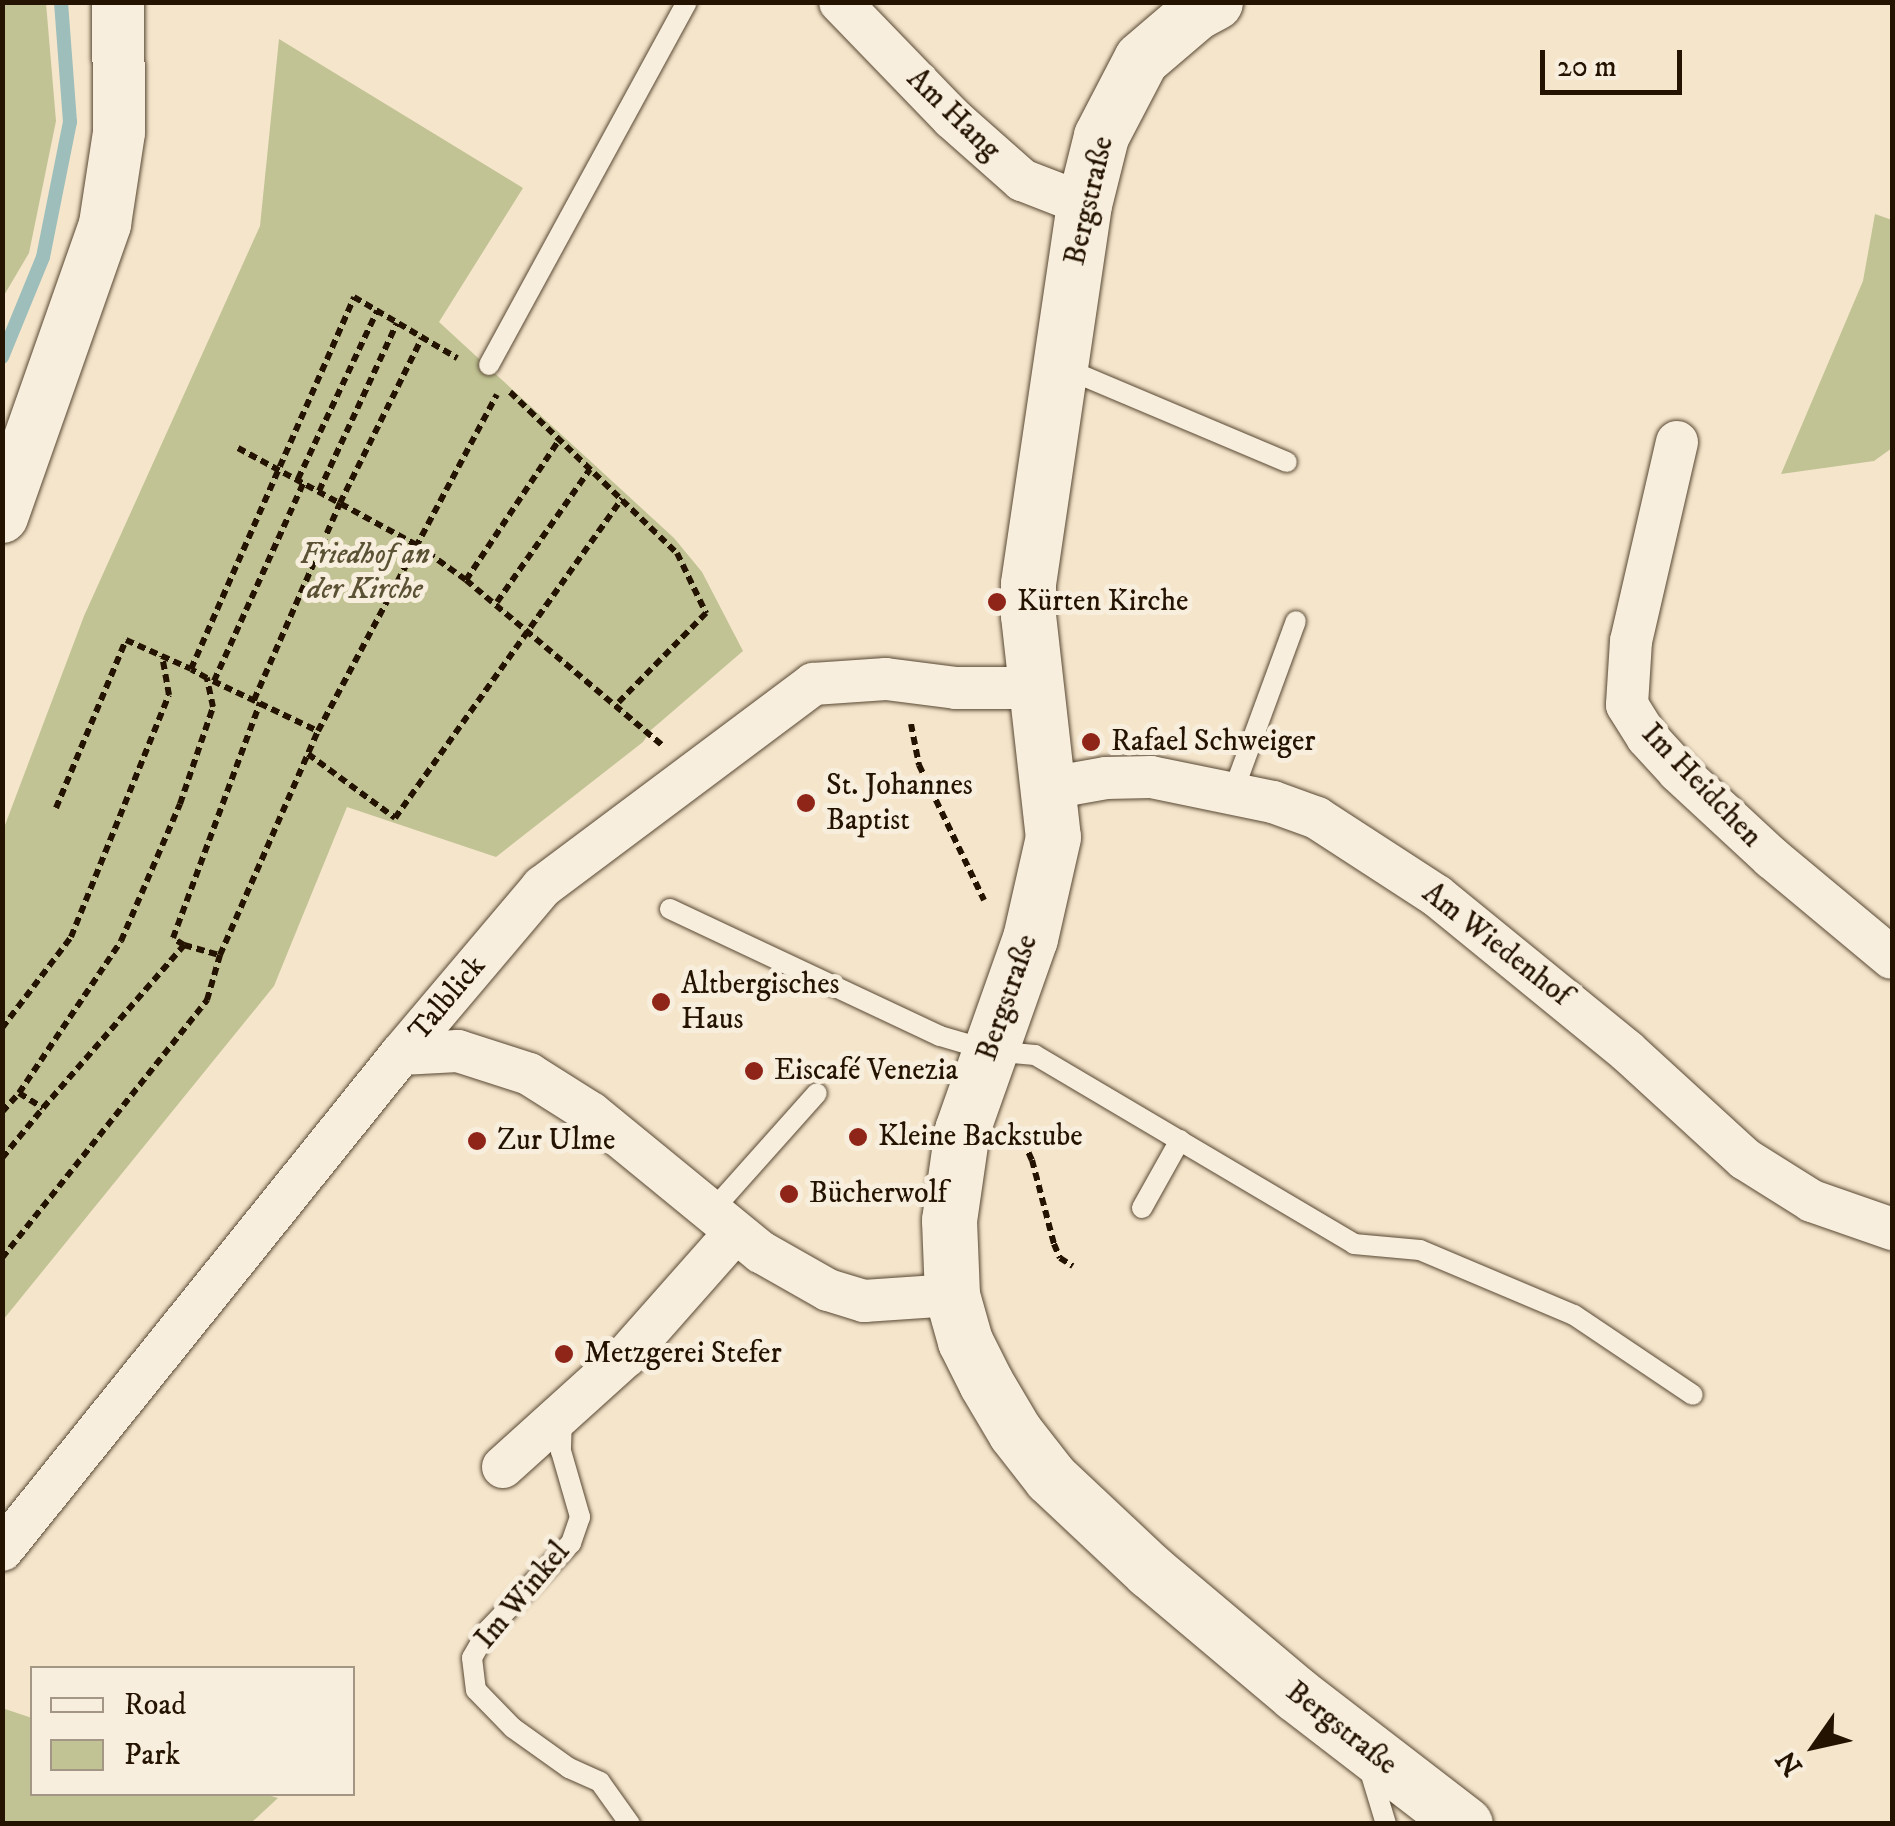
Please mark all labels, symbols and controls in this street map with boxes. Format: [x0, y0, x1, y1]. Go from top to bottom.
scale bar [1545, 30, 1688, 92]
text: 20 m [1557, 49, 1617, 86]
street label: Am Hang [899, 62, 1007, 168]
street label: Bergstraße [1058, 133, 1122, 269]
park label: Friedhof an der Kirche [300, 537, 430, 608]
place label: Kürten Kirche [1017, 584, 1188, 620]
marker: Kürten Kirche [986, 591, 1008, 613]
street label: Im Heidchen [1633, 717, 1769, 855]
place label: Rafael Schweiger [1111, 724, 1316, 760]
marker: Rafael Schweiger [1080, 731, 1102, 753]
place label: St. Johannes Baptist [826, 768, 973, 838]
marker: St. Johannes Baptist [795, 792, 817, 814]
street label: Am Wiedenhof [1415, 876, 1577, 1014]
street label: Bergstraße [970, 930, 1046, 1066]
street label: Talblick [402, 949, 494, 1049]
place label: Altbergisches Haus [681, 967, 840, 1038]
marker: Altbergisches Haus [650, 991, 672, 1013]
place label: Eiscafé Venezia [774, 1053, 958, 1089]
marker: Eiscafé Venezia [743, 1060, 765, 1082]
place label: Kleine Backstube [878, 1119, 1083, 1155]
place label: Zur Ulme [497, 1123, 615, 1159]
marker: Kleine Backstube [847, 1126, 869, 1148]
marker: Zur Ulme [466, 1130, 488, 1152]
place label: Bücherwolf [809, 1176, 947, 1212]
marker: Bücherwolf [778, 1183, 800, 1205]
place label: Metzgerei Stefer [584, 1336, 782, 1372]
marker: Metzgerei Stefer [553, 1343, 575, 1365]
street label: Im Winkel [468, 1535, 578, 1657]
legend [30, 1666, 355, 1796]
street label: Bergstraße [1278, 1674, 1404, 1784]
text: Road [124, 1687, 186, 1724]
north arrow [1765, 1696, 1865, 1796]
text: Park [124, 1737, 180, 1774]
text: N [1769, 1744, 1811, 1782]

